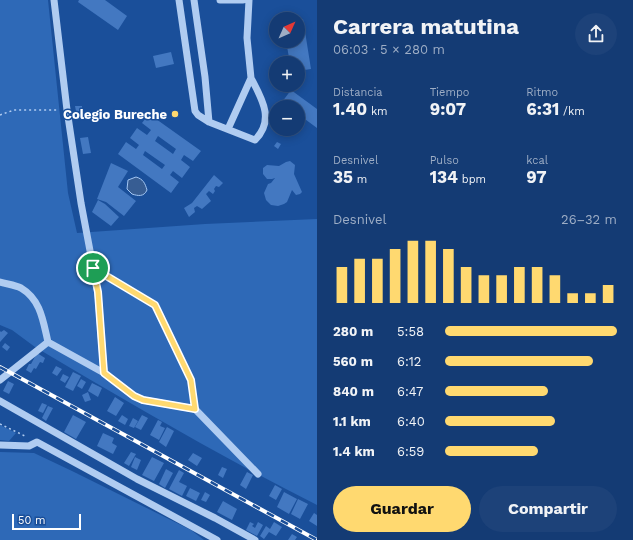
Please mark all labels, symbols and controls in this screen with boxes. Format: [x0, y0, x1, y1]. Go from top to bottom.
north arrow [269, 12, 305, 48]
map controls [269, 12, 305, 136]
button: share [575, 13, 617, 55]
text: Carrera matutina [333, 14, 519, 39]
text: 06:03 · 5 × 280 m [333, 42, 445, 57]
button: + [269, 56, 305, 92]
text: Distancia [333, 86, 383, 99]
text: Tiempo [430, 86, 469, 99]
text: Ritmo [526, 86, 558, 99]
text: 1.40 [333, 99, 367, 119]
text: 9:07 [430, 99, 466, 119]
text: 6:31 [526, 99, 559, 119]
button: − [269, 100, 305, 136]
text: km [367, 105, 388, 118]
text: /km [559, 105, 585, 118]
place label: Colegio Bureche [63, 107, 167, 122]
marker: Colegio Bureche [170, 109, 180, 119]
text: Desnivel [333, 154, 378, 167]
text: Pulso [430, 154, 459, 167]
text: kcal [526, 154, 548, 167]
text: 35 [333, 167, 353, 187]
text: 134 [430, 167, 458, 187]
text: 97 [526, 167, 547, 187]
text: m [353, 173, 367, 186]
text: bpm [458, 173, 486, 186]
text: Desnivel [333, 212, 386, 227]
text: 26–32 m [561, 212, 617, 227]
pin [76, 251, 110, 285]
icon: arrive [82, 257, 104, 279]
text: 280 m [333, 324, 373, 339]
text: 5:58 [397, 324, 424, 339]
text: 560 m [333, 354, 373, 369]
text: 6:12 [397, 354, 421, 369]
text: 840 m [333, 384, 374, 399]
text: 6:47 [397, 384, 423, 399]
text: 1.1 km [333, 414, 371, 429]
text: 6:40 [397, 414, 425, 429]
text: 1.4 km [333, 444, 375, 459]
text: 6:59 [397, 444, 424, 459]
button: Guardar [333, 486, 471, 532]
button: Compartir [479, 486, 617, 532]
scale bar [12, 512, 81, 531]
text: 50 m [18, 514, 45, 527]

